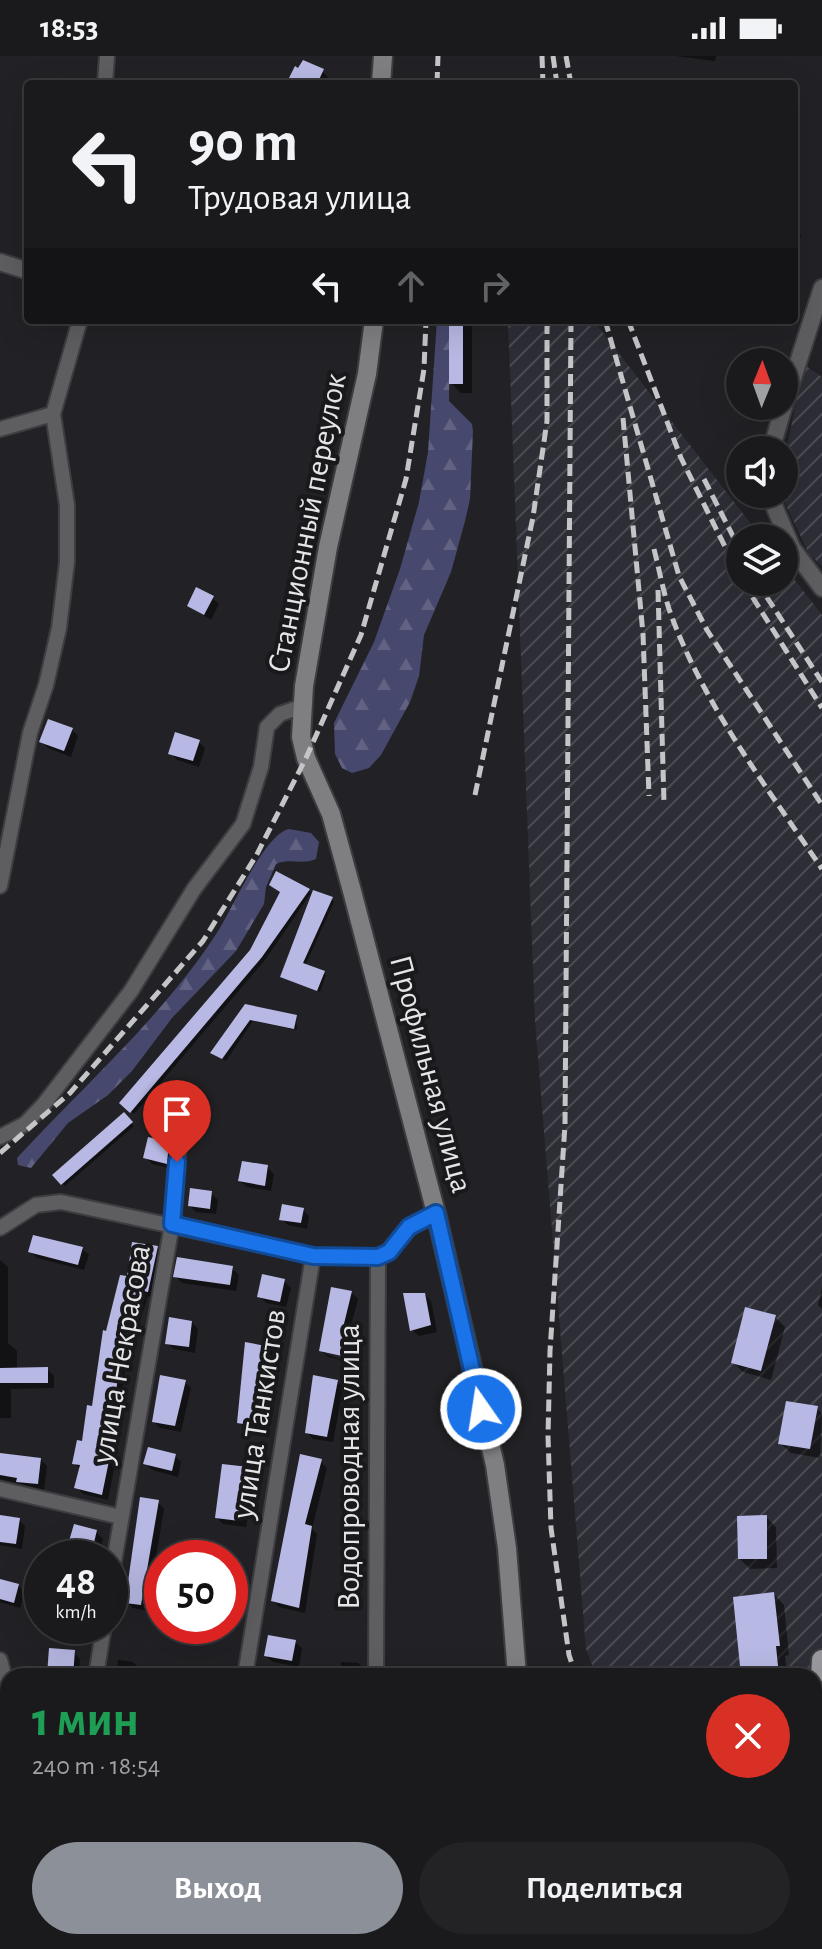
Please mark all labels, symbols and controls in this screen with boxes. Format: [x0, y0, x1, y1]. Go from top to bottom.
text: 18:53 [40, 13, 98, 43]
icon: left [56, 112, 160, 216]
text: 90 m [188, 115, 298, 171]
text: Трудовая улица [188, 180, 411, 216]
icon: left [305, 264, 349, 308]
icon: ahead [389, 264, 433, 308]
icon: right [473, 264, 517, 308]
north arrow [726, 348, 798, 420]
map controls [726, 348, 798, 596]
street label: Станционный переулок [262, 370, 352, 675]
button: sound [726, 436, 798, 508]
button: layers [726, 524, 798, 596]
street label: Профильная улица [384, 952, 478, 1196]
pin [143, 1080, 211, 1162]
icon: arrive [155, 1092, 199, 1136]
street label: улица Некрасова [86, 1242, 156, 1467]
street label: улица Танкистов [227, 1307, 291, 1522]
street label: Водопроводная улица [333, 1324, 365, 1610]
position arrow [439, 1367, 523, 1451]
speed limit sign: 50 [144, 1540, 248, 1644]
text: 48 [56, 1562, 96, 1602]
text: km/h [55, 1602, 97, 1622]
button: close [706, 1694, 790, 1778]
text: 1 мин [32, 1697, 139, 1745]
text: 240 m · 18:54 [32, 1753, 160, 1779]
button: Выход [32, 1842, 403, 1934]
button: Поделиться [419, 1842, 790, 1934]

